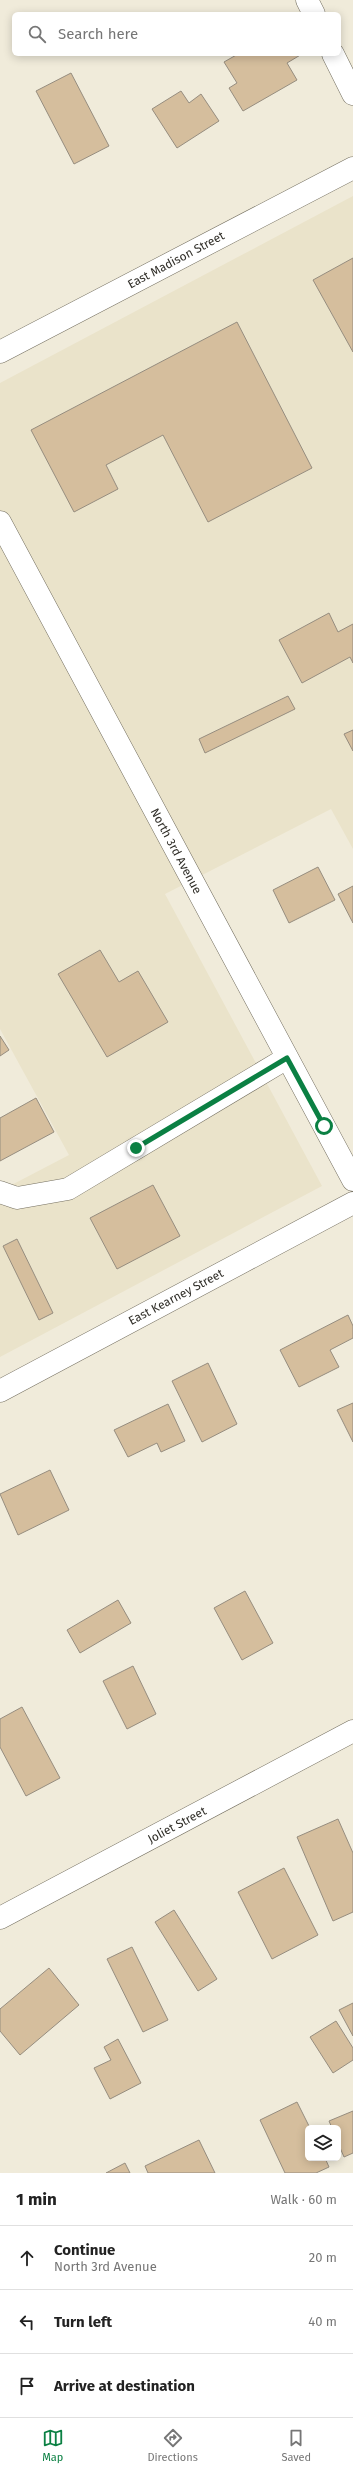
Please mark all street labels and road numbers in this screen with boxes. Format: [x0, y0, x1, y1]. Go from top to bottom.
street label: East Madison Street [125, 228, 227, 291]
street label: North 3rd Avenue [148, 806, 204, 896]
street label: East Kearney Street [126, 1266, 226, 1328]
street label: Joliet Street [145, 1803, 209, 1846]

